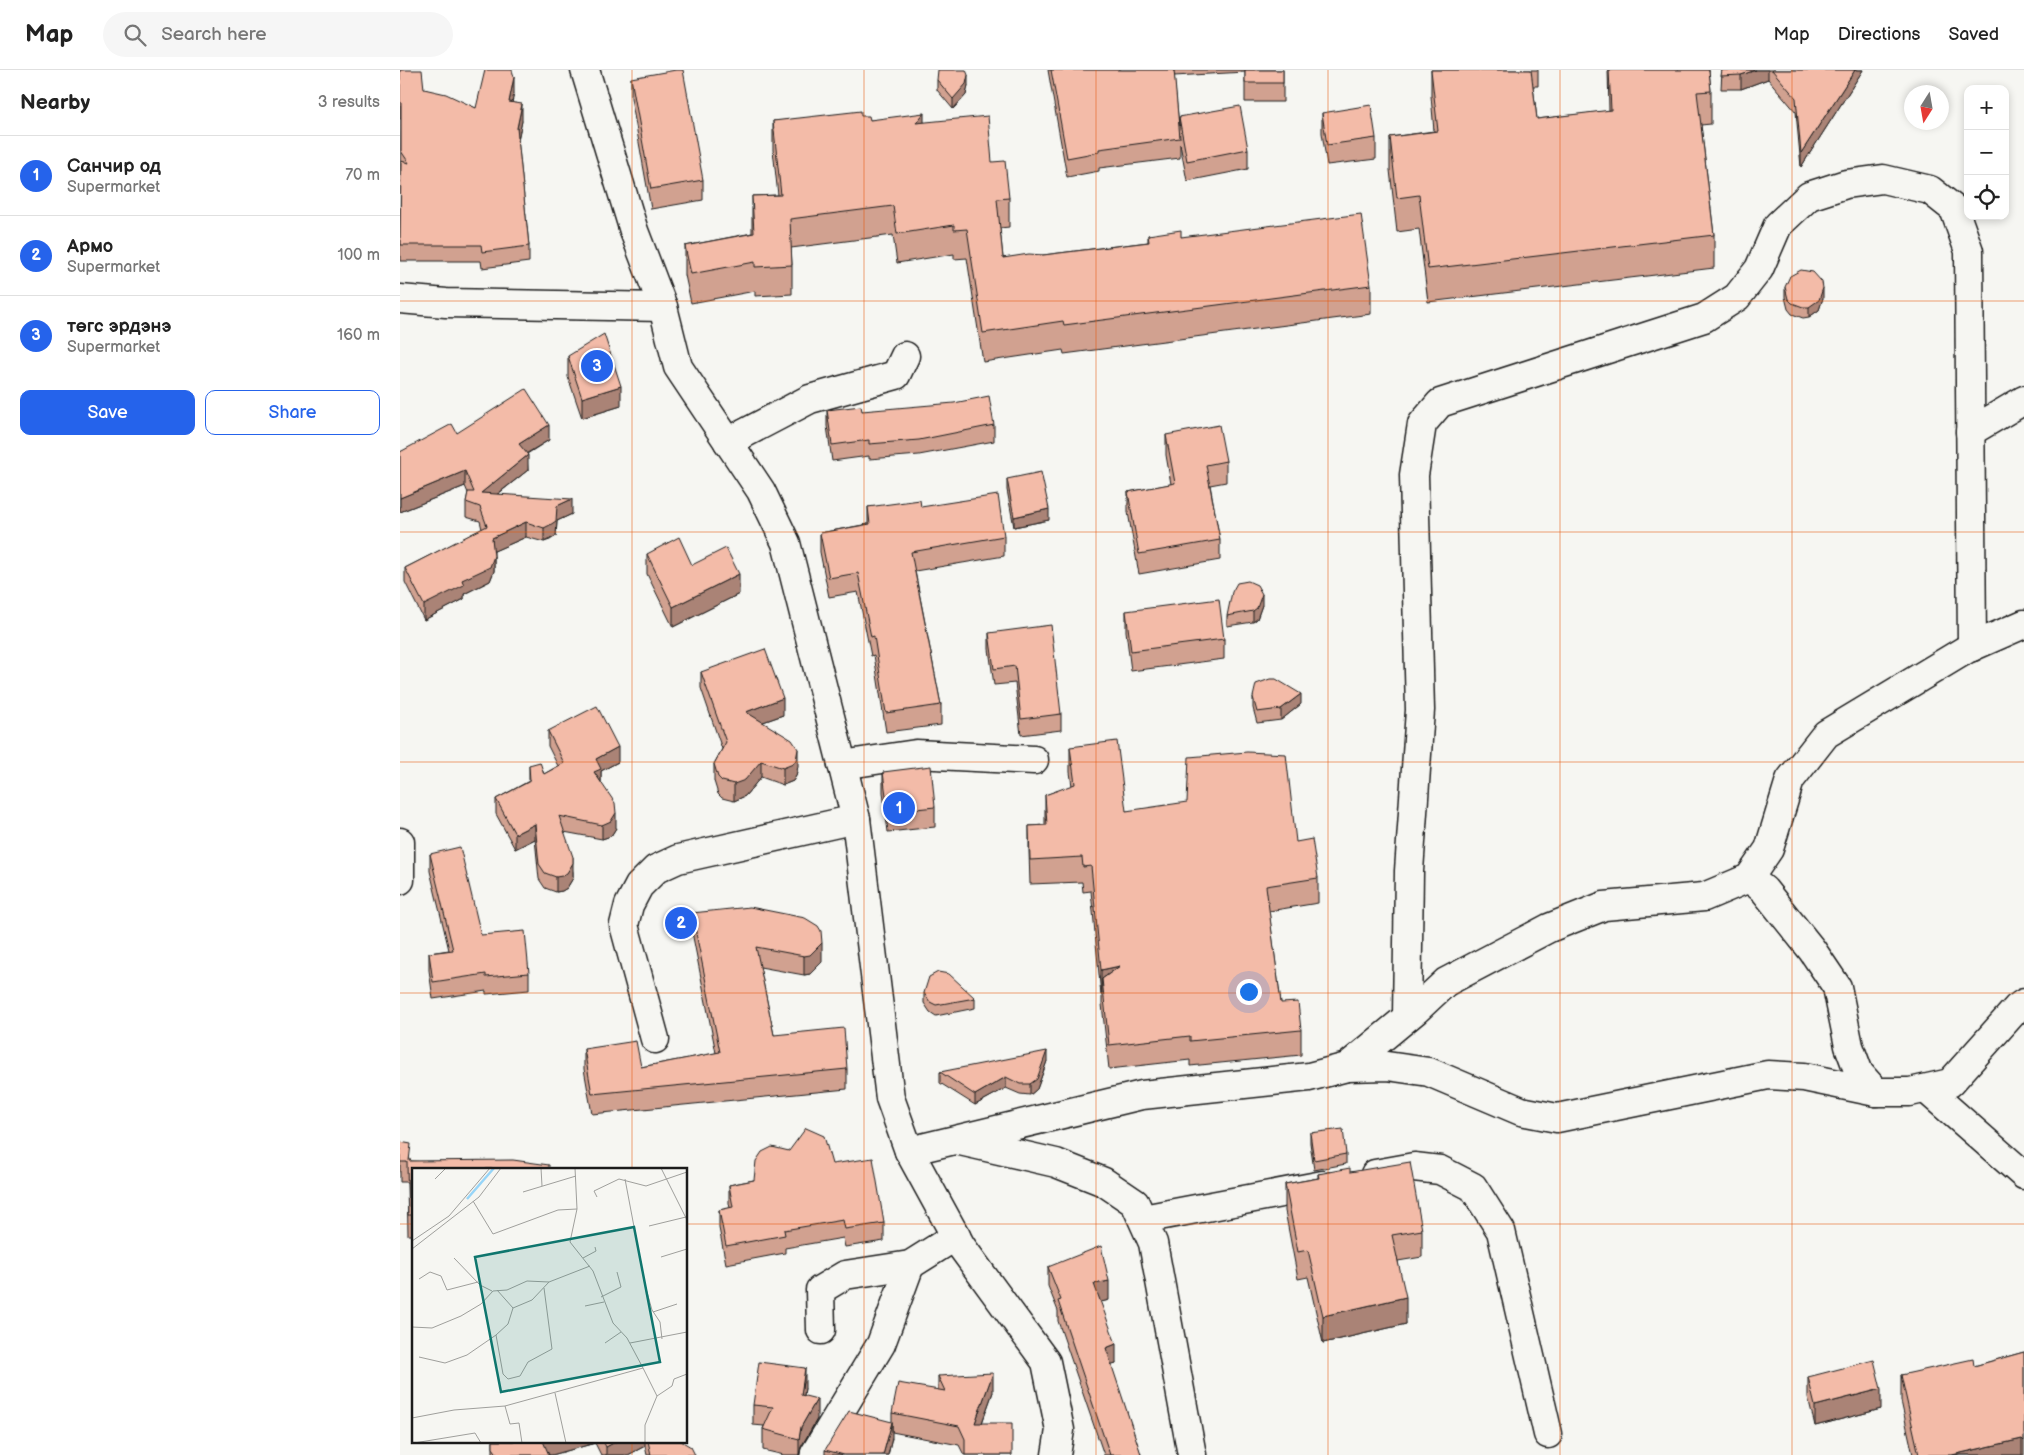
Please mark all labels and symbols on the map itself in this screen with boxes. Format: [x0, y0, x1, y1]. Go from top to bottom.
north arrow [1904, 85, 1949, 130]
pin: 3 [581, 347, 613, 385]
pin: 1 [883, 789, 915, 827]
pin: 2 [665, 904, 697, 942]
your location [1236, 979, 1262, 1005]
inset map [412, 1168, 688, 1442]

